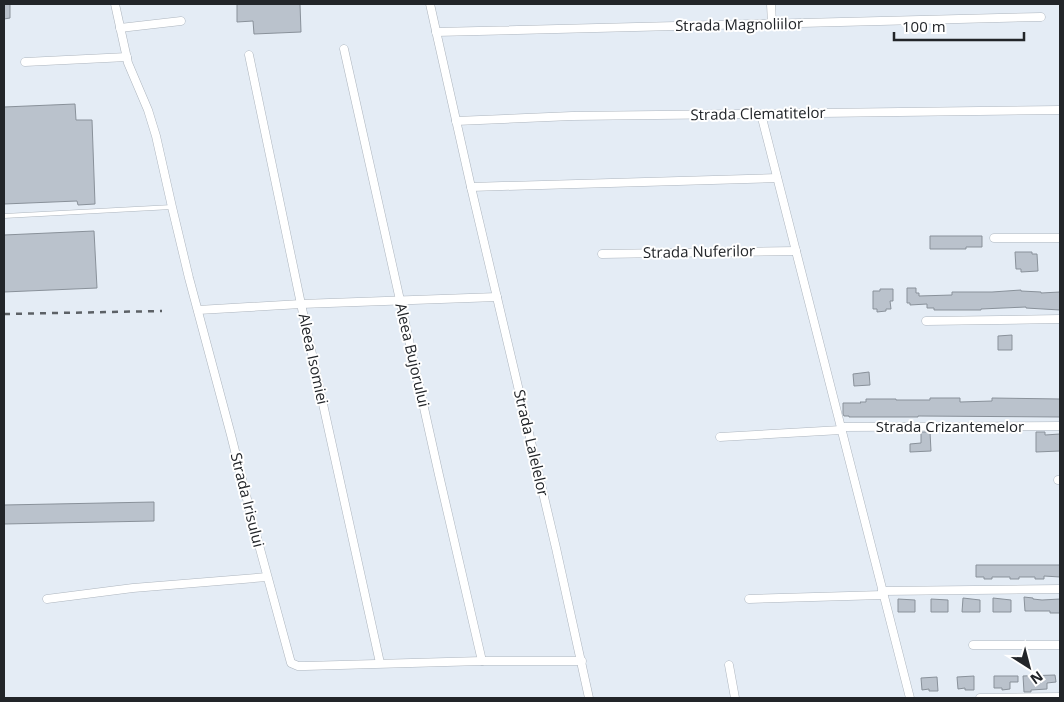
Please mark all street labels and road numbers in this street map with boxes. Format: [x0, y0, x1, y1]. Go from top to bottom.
street label: Strada Magnoliilor [675, 13, 803, 35]
street label: Strada Clematitelor [690, 102, 826, 124]
street label: Strada Nuferilor [643, 240, 755, 262]
street label: Aleea Bujorului [391, 301, 435, 409]
street label: Aleea Isomiei [295, 311, 333, 406]
street label: Strada Lalelelor [510, 387, 554, 498]
street label: Strada Crizantemelor [876, 416, 1024, 436]
street label: Strada Irisului [227, 450, 269, 549]

